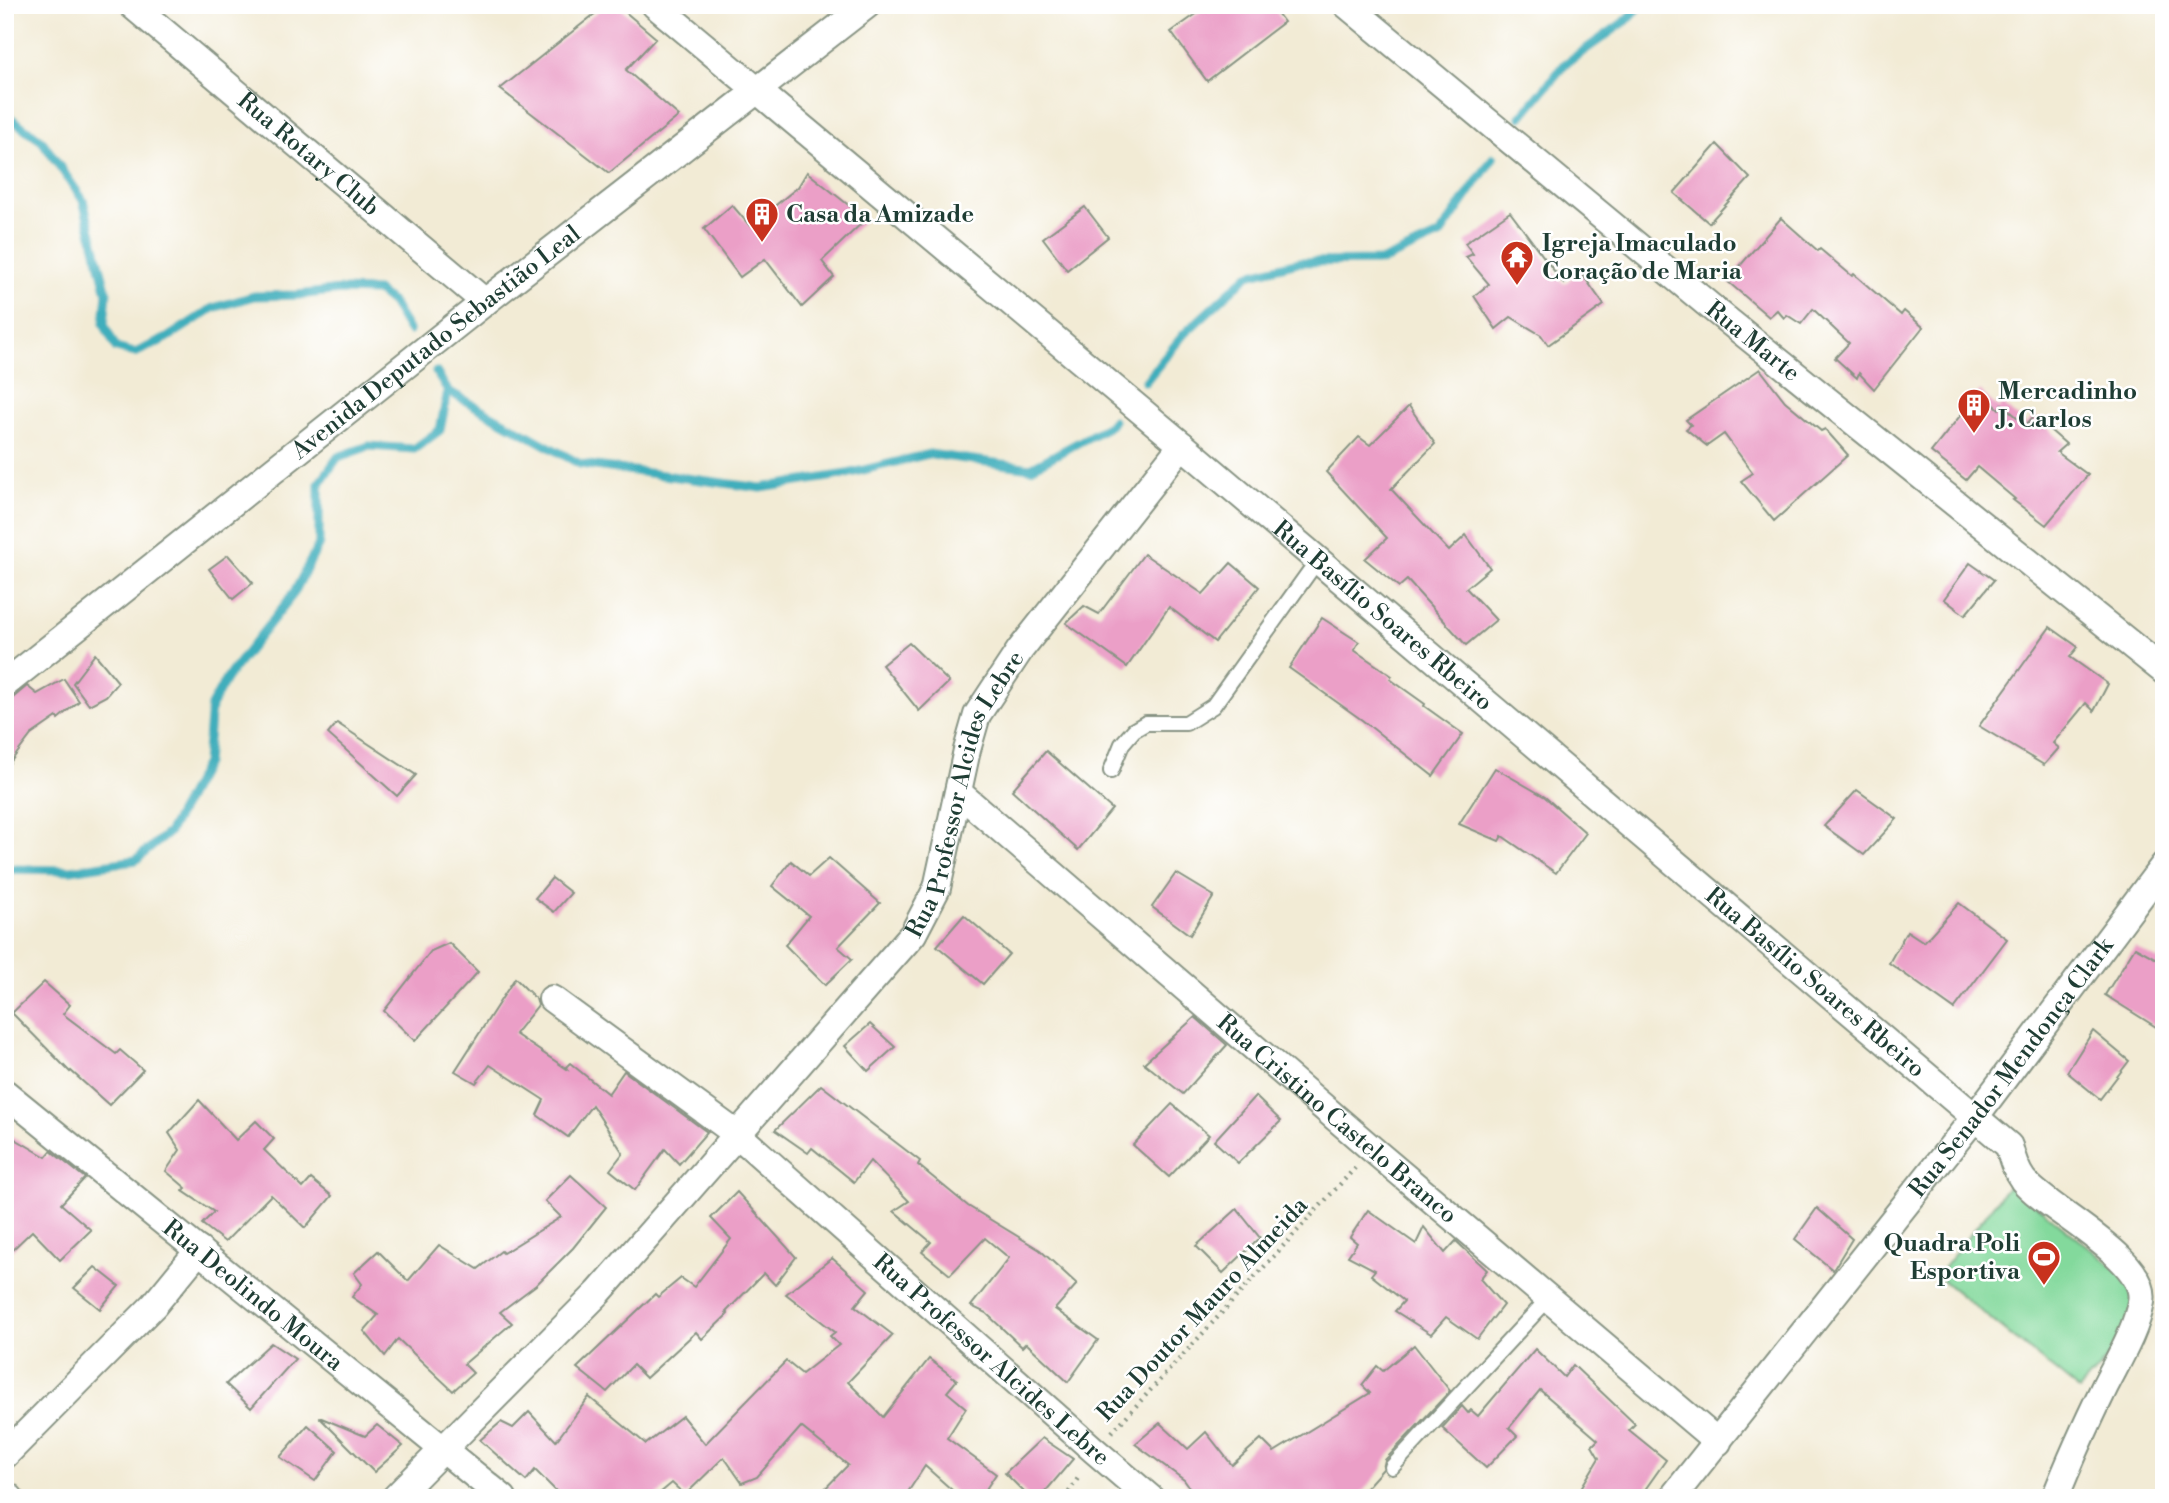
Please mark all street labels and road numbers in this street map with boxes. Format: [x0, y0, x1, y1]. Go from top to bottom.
street label: Rua Rotary Club [231, 86, 385, 223]
street label: Avenida Deputado Sebastião Leal [285, 219, 587, 467]
street label: Rua Marte [1699, 295, 1806, 388]
street label: Rua Basílio Soares Rbeiro [1266, 514, 1499, 718]
street label: Rua Professor Alcides Lebre [900, 645, 1031, 943]
street label: Rua Basílio Soares Rbeiro [1699, 881, 1931, 1085]
street label: Rua Senador Mendonça Clark [1903, 931, 2121, 1204]
street label: Rua Cristino Castelo Branco [1210, 1008, 1463, 1231]
street label: Rua Doutor Mauro Almeida [1091, 1191, 1315, 1428]
street label: Rua Deolindo Moura [156, 1213, 350, 1378]
street label: Rua Professor Alcides Lebre [866, 1247, 1115, 1473]

